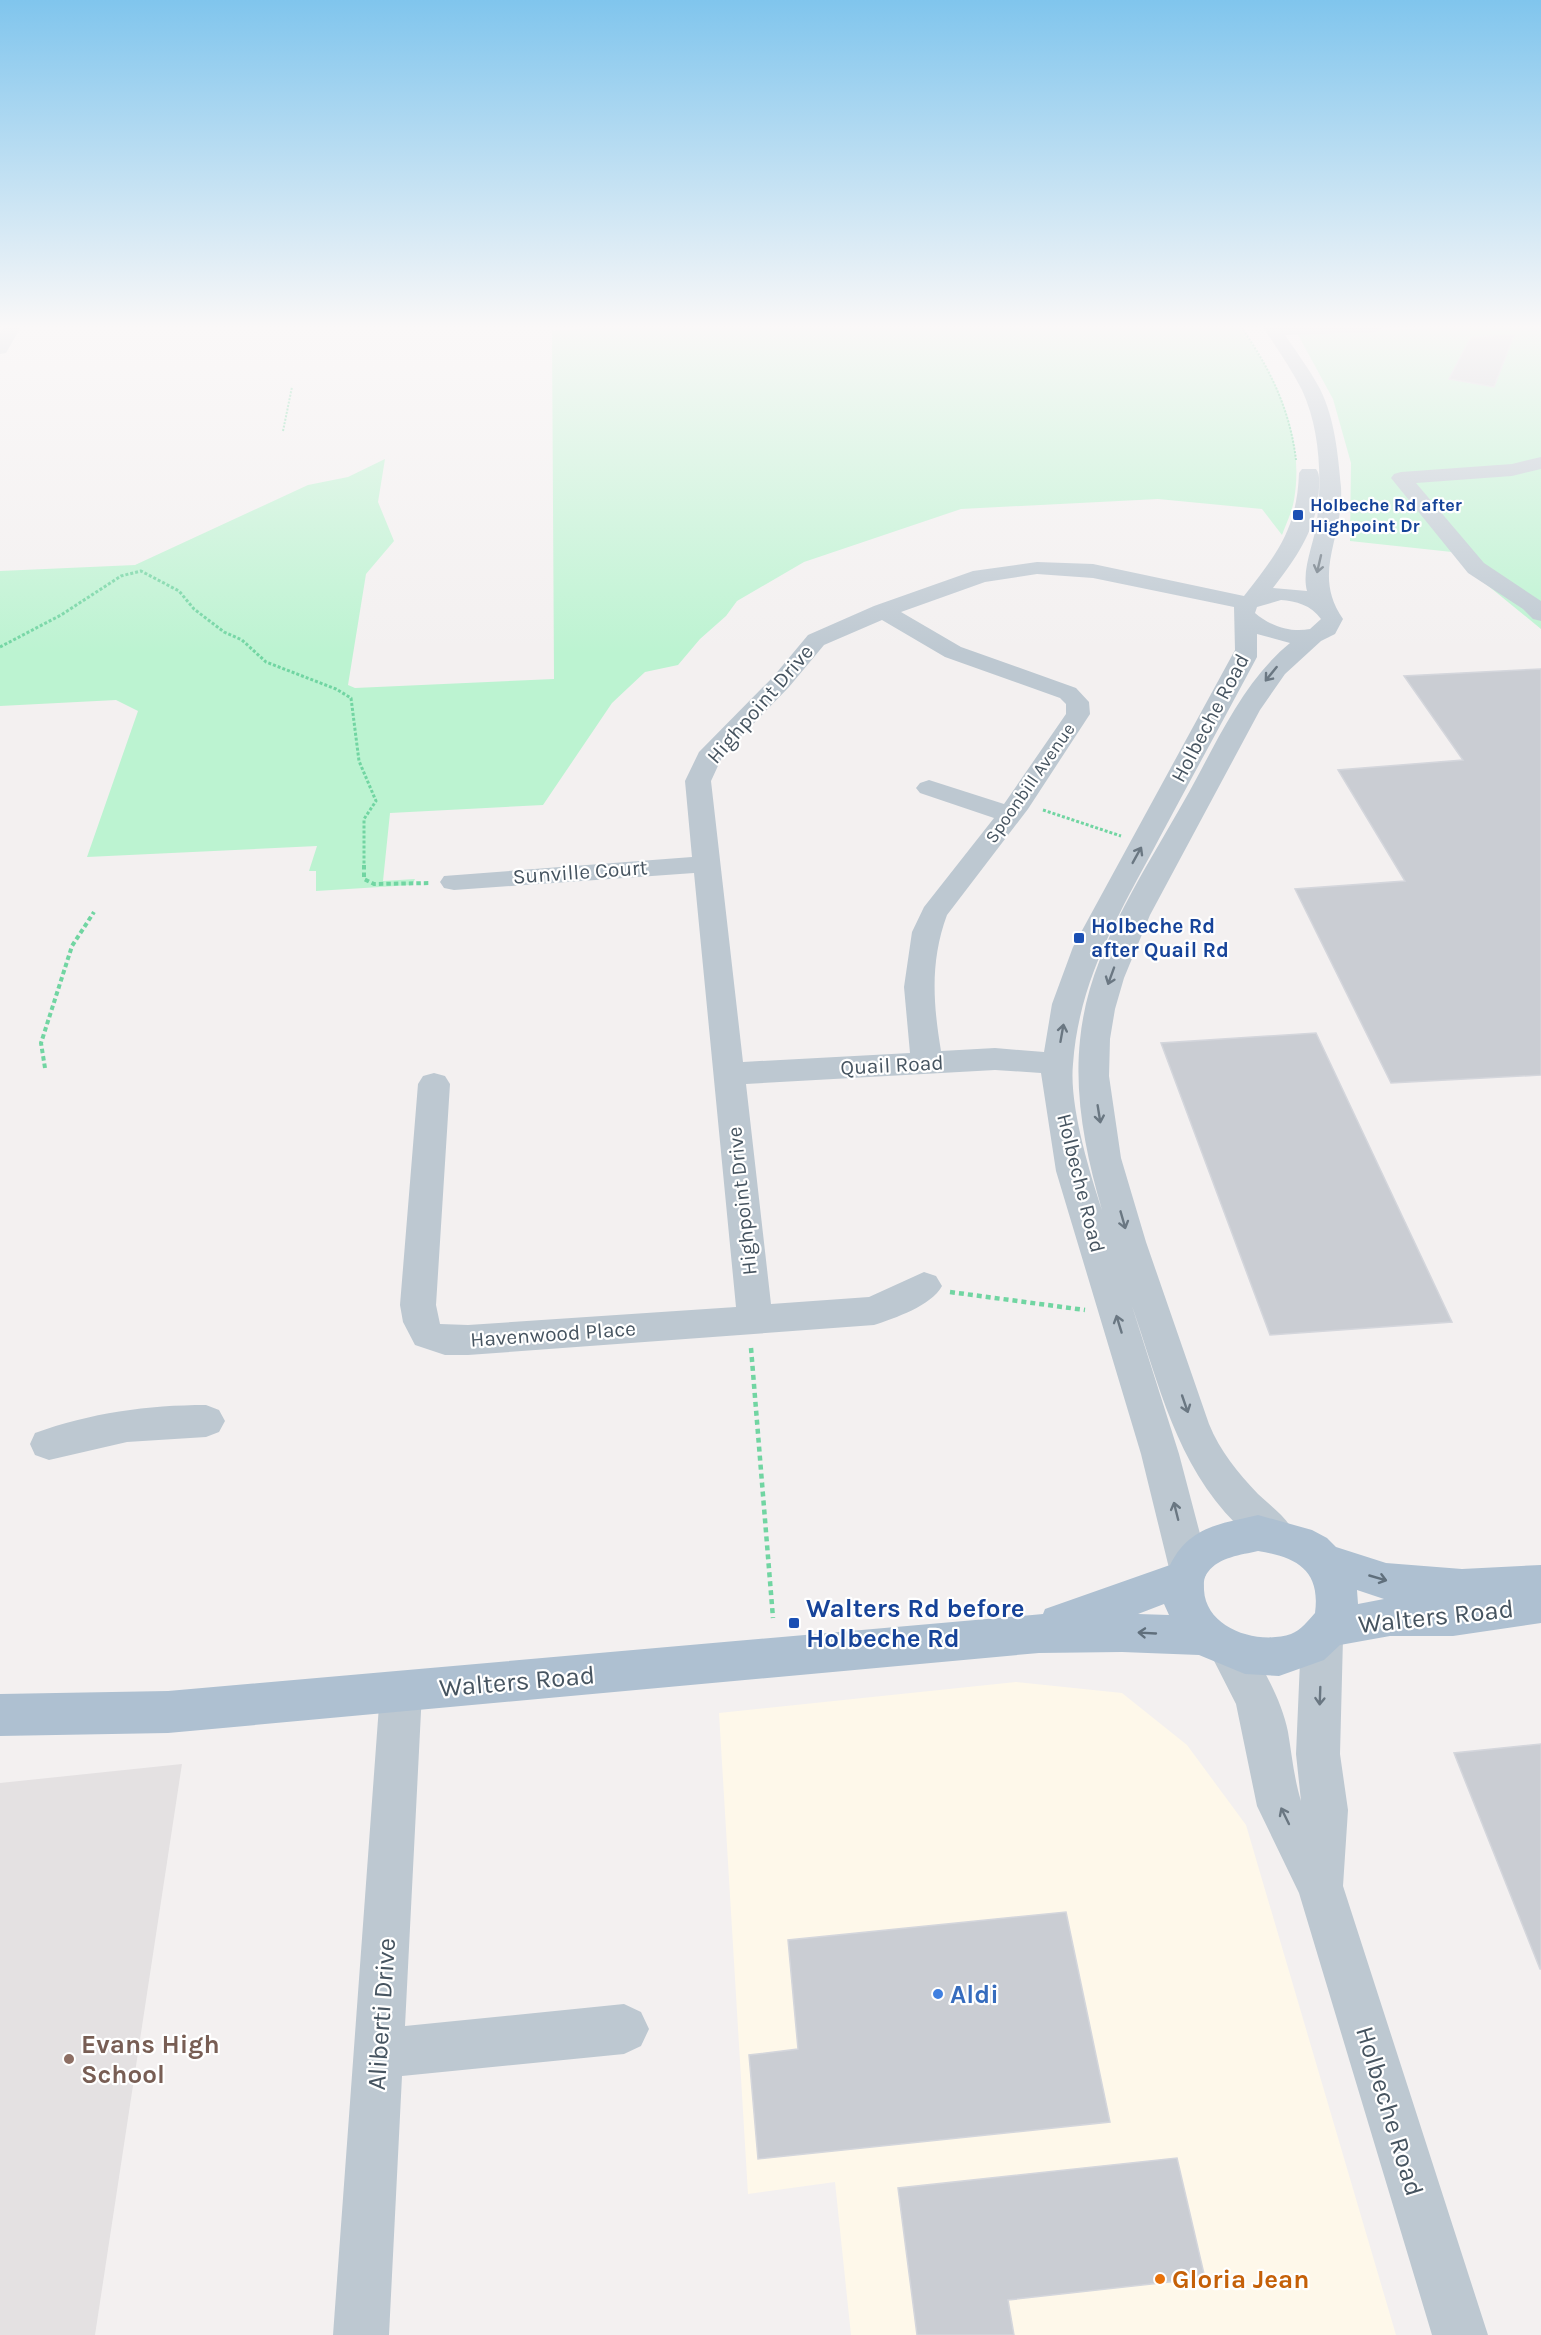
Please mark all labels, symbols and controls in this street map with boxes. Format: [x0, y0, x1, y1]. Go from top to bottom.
place label: Holbeche Rd after Highpoint Dr [1310, 494, 1462, 537]
marker: Holbeche Rd after Highpoint Dr [1291, 508, 1305, 522]
one-way arrow [1313, 553, 1324, 573]
street label: Highpoint Drive [702, 640, 818, 768]
street label: Holbeche Road [1166, 650, 1254, 786]
one-way arrow [1265, 666, 1278, 682]
street label: Spoonbill Avenue [980, 719, 1080, 847]
one-way arrow [1131, 847, 1143, 864]
street label: Sunville Court [512, 855, 648, 889]
place label: Holbeche Rd after Quail Rd [1091, 914, 1229, 962]
marker: Holbeche Rd after Quail Rd [1072, 931, 1086, 945]
one-way arrow [1105, 966, 1116, 985]
one-way arrow [1057, 1024, 1068, 1044]
street label: Quail Road [840, 1050, 944, 1080]
one-way arrow [1093, 1104, 1104, 1123]
street label: Holbeche Road [1052, 1111, 1110, 1255]
street label: Highpoint Drive [722, 1125, 762, 1277]
one-way arrow [1118, 1210, 1129, 1229]
one-way arrow [1113, 1315, 1124, 1334]
street label: Havenwood Place [469, 1316, 637, 1352]
one-way arrow [1180, 1395, 1191, 1413]
one-way arrow [1169, 1502, 1181, 1521]
one-way arrow [1368, 1573, 1387, 1585]
place label: Walters Rd before Holbeche Rd [806, 1593, 1025, 1654]
street label: Walters Road [1357, 1593, 1515, 1640]
marker: Walters Rd before Holbeche Rd [787, 1616, 801, 1630]
one-way arrow [1137, 1627, 1157, 1638]
street label: Walters Road [438, 1659, 596, 1704]
one-way arrow [1314, 1686, 1325, 1706]
one-way arrow [1279, 1808, 1290, 1826]
street label: Aliberti Drive [361, 1937, 402, 2091]
place label: Aldi [950, 1979, 999, 2010]
marker: Aldi [931, 1987, 945, 2001]
street label: Holbeche Road [1349, 2022, 1430, 2200]
place label: Evans High School [81, 2029, 220, 2090]
marker: Evans High School [62, 2052, 76, 2066]
place label: Gloria Jean [1172, 2264, 1309, 2295]
marker: Gloria Jean [1153, 2272, 1167, 2286]

